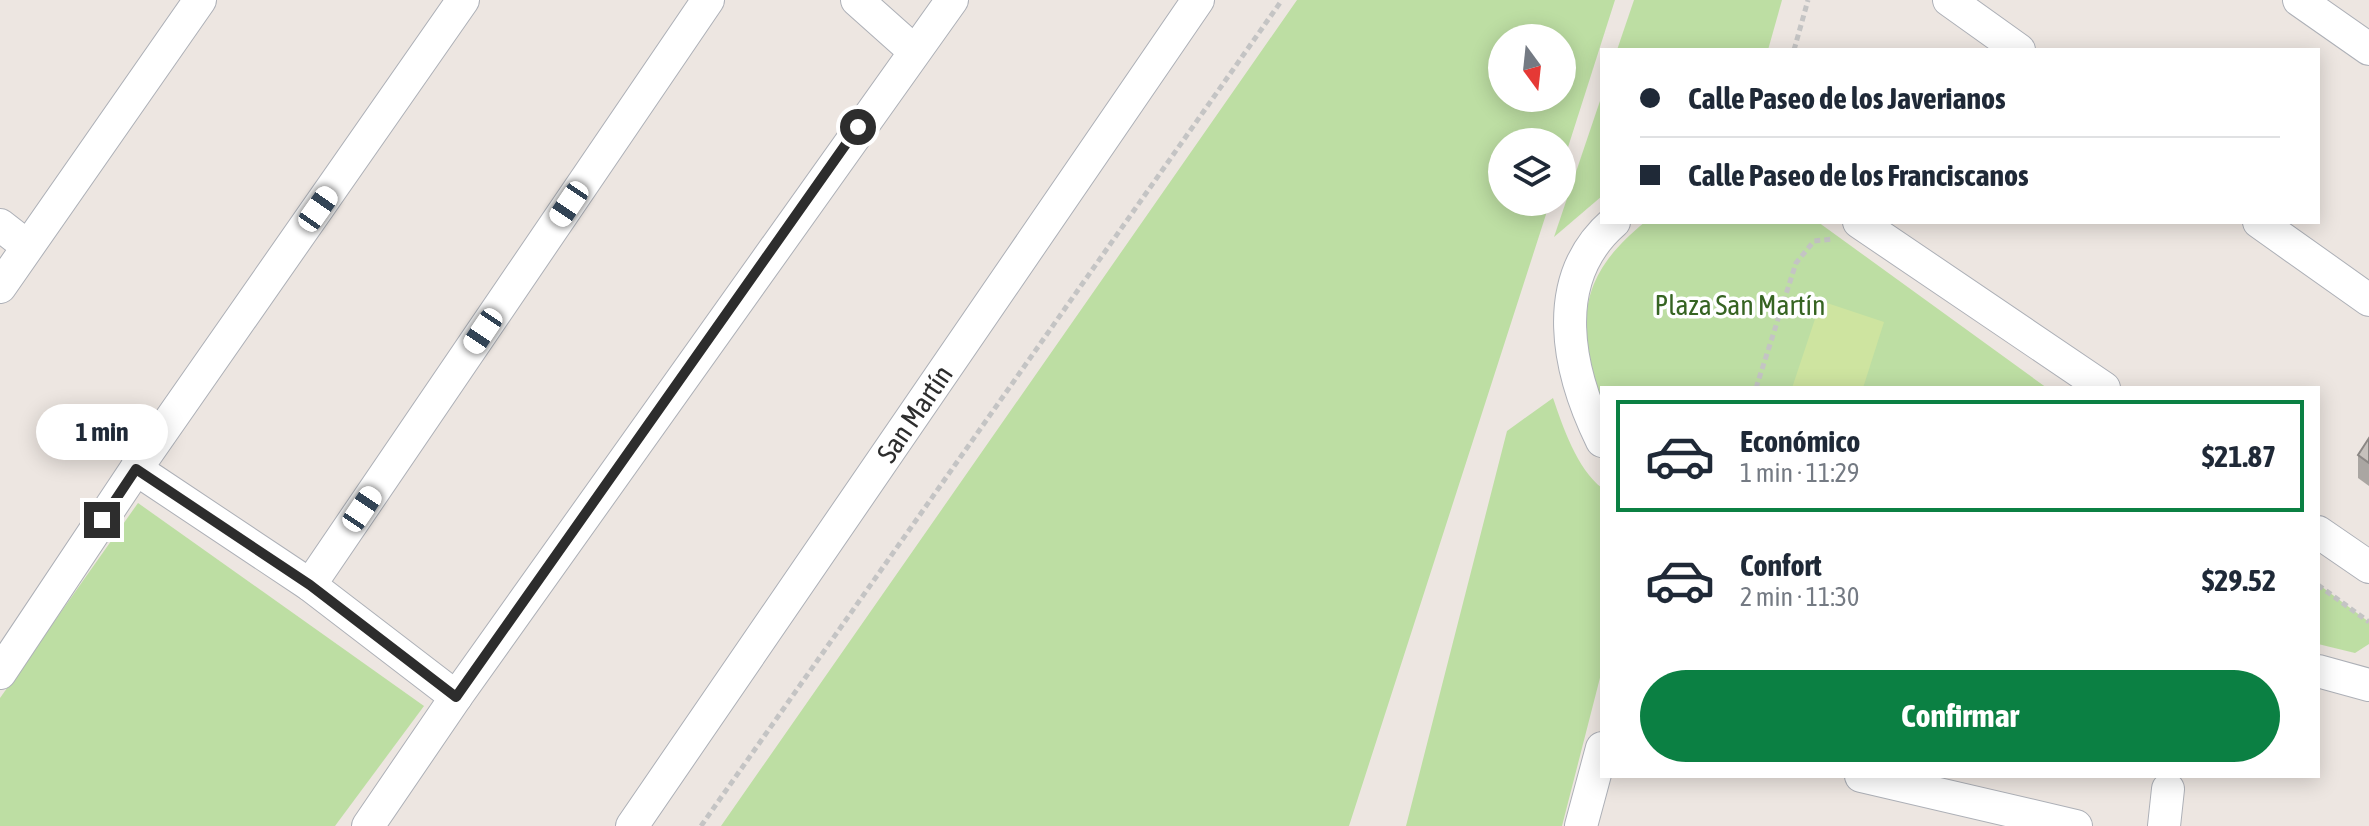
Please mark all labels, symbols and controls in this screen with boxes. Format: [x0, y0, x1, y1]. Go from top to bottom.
north arrow [1488, 24, 1576, 112]
map controls [1488, 24, 1576, 216]
text: Calle Paseo de los Javerianos [1688, 81, 2006, 115]
route start [840, 109, 876, 145]
button: layers [1488, 128, 1576, 216]
text: Calle Paseo de los Franciscanos [1688, 158, 2029, 192]
car [546, 177, 592, 231]
car [294, 182, 342, 236]
park label: Plaza San Martín [1654, 289, 1826, 321]
car [460, 304, 506, 358]
street label: San Martín [870, 359, 959, 468]
callout: 1 min [36, 404, 168, 460]
text: 1 min [75, 417, 129, 447]
icon: car [1644, 420, 1716, 492]
text: Económico [1740, 424, 1860, 458]
text: $21.87 [2202, 439, 2276, 473]
text: 1 min · 11:29 [1740, 458, 1859, 488]
car [339, 482, 385, 536]
route end [84, 502, 120, 538]
icon: car [1644, 544, 1716, 616]
text: Confort [1740, 548, 1822, 582]
text: $29.52 [2202, 563, 2276, 597]
text: 2 min · 11:30 [1740, 582, 1859, 612]
button: Confirmar [1640, 670, 2280, 762]

